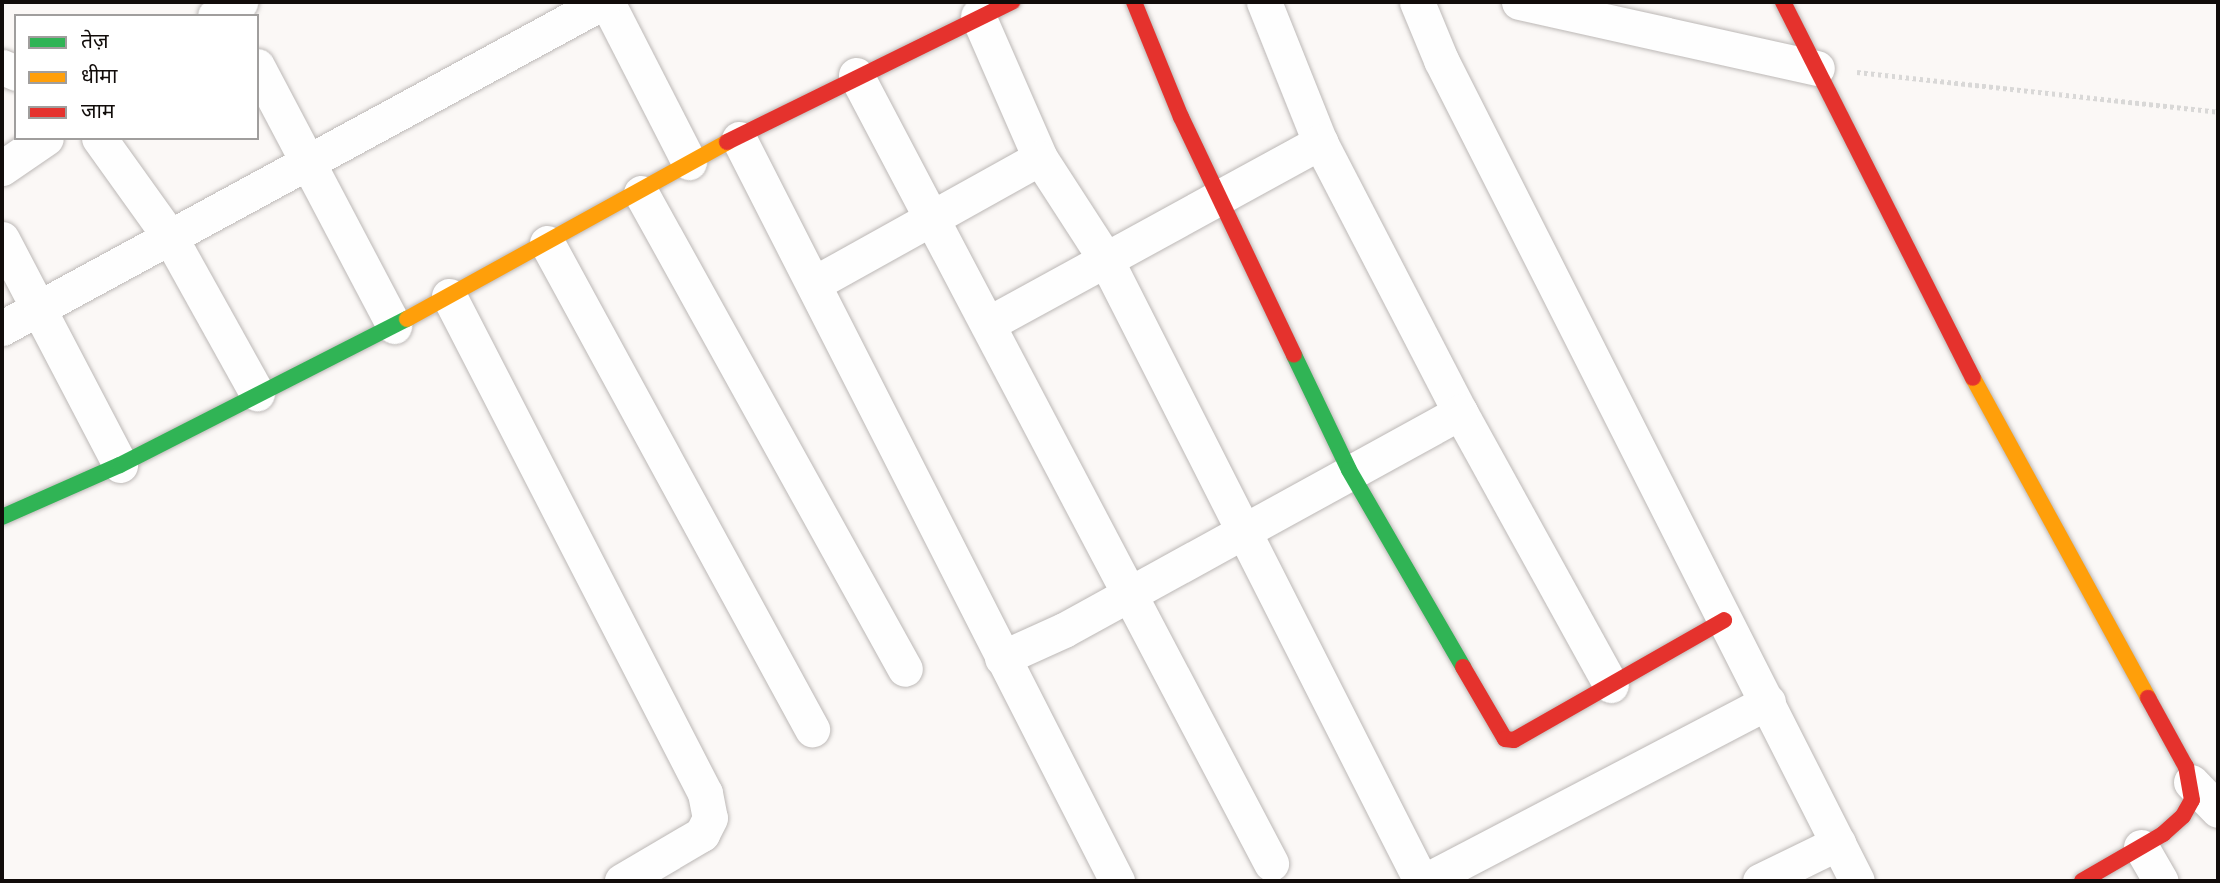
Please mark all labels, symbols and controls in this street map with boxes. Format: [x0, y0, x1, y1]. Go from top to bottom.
legend [14, 14, 259, 140]
text: तेज़ [81, 29, 109, 53]
text: धीमा [81, 64, 117, 88]
text: जाम [81, 99, 115, 123]

